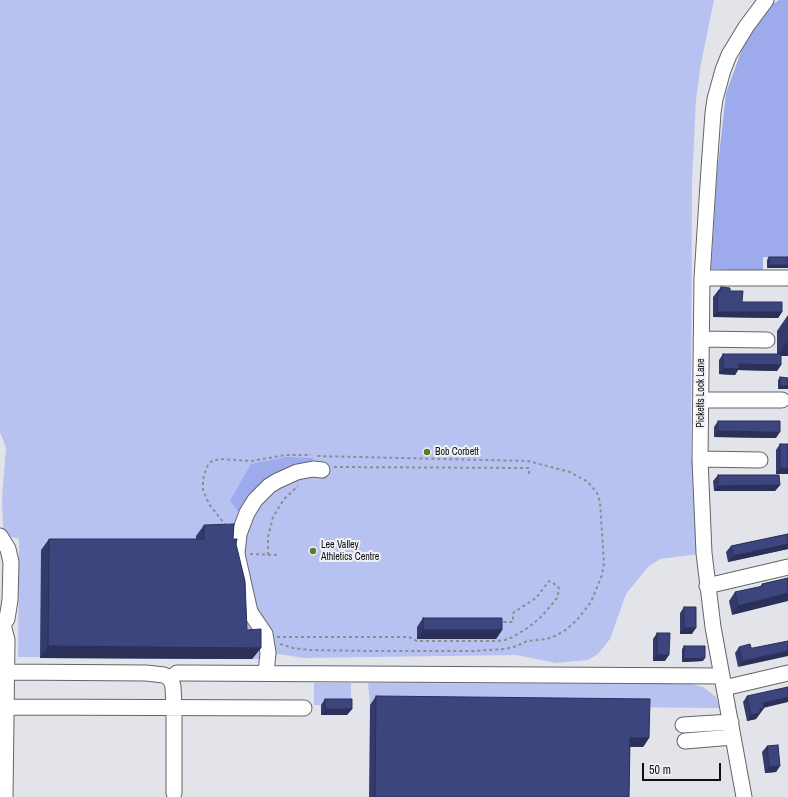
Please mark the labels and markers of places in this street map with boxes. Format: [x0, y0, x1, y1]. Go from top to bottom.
place label: Bob Corbett [435, 446, 479, 458]
marker: Bob Corbett [422, 447, 432, 457]
place label: Lee Valley Athletics Centre [321, 539, 379, 562]
marker: Lee Valley Athletics Centre [308, 546, 318, 556]

